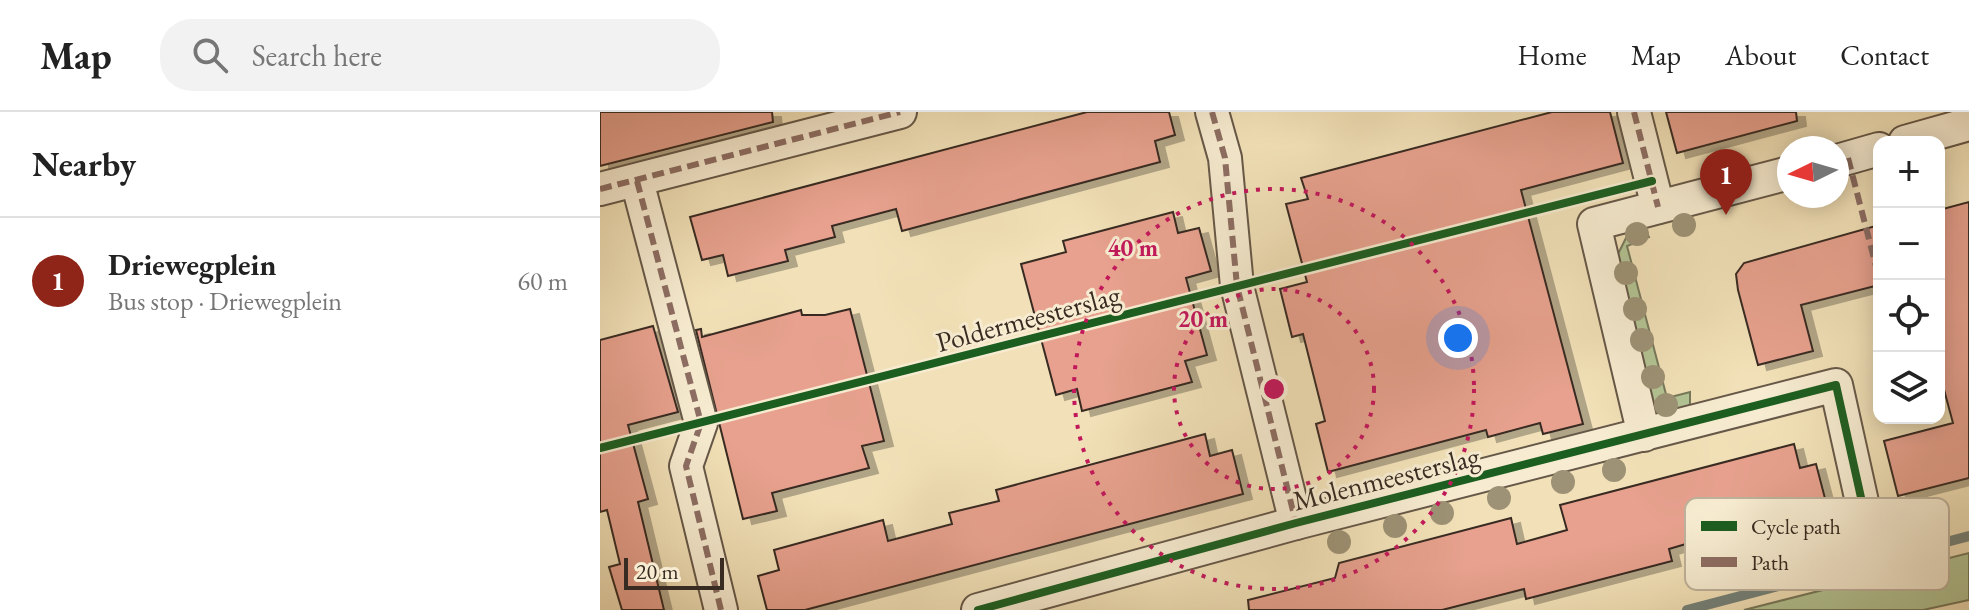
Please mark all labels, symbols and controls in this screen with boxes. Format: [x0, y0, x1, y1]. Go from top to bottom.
search box [160, 19, 720, 91]
text: Map [40, 31, 112, 80]
icon: search [188, 33, 232, 77]
text: Search here [252, 36, 382, 75]
text: Home [1517, 37, 1587, 73]
text: Map [1631, 37, 1681, 73]
text: About [1725, 37, 1796, 73]
text: Contact [1840, 37, 1929, 73]
north arrow [1777, 136, 1849, 208]
map controls [1873, 136, 1945, 424]
button: + [1873, 136, 1945, 208]
text: Nearby [32, 142, 136, 186]
pin: 1 [1700, 149, 1752, 215]
button: − [1873, 208, 1945, 280]
text: 40 m [1108, 232, 1158, 263]
text: Driewegplein [108, 245, 276, 284]
text: 1 [51, 264, 65, 298]
text: 60 m [518, 264, 568, 298]
street label: Poldermeesterslag [932, 276, 1125, 360]
button: locate [1873, 280, 1945, 352]
text: Bus stop · Driewegplein [108, 284, 342, 318]
text: 20 m [1178, 303, 1228, 334]
your location [1438, 318, 1478, 358]
button: layers [1873, 352, 1945, 424]
centre of rings [1260, 375, 1288, 403]
street label: Molenmeesterslag [1289, 437, 1484, 519]
legend [1685, 498, 1949, 590]
text: Cycle path [1751, 512, 1841, 541]
text: Path [1751, 548, 1789, 577]
scale bar [624, 554, 724, 590]
text: 20 m [636, 557, 679, 586]

